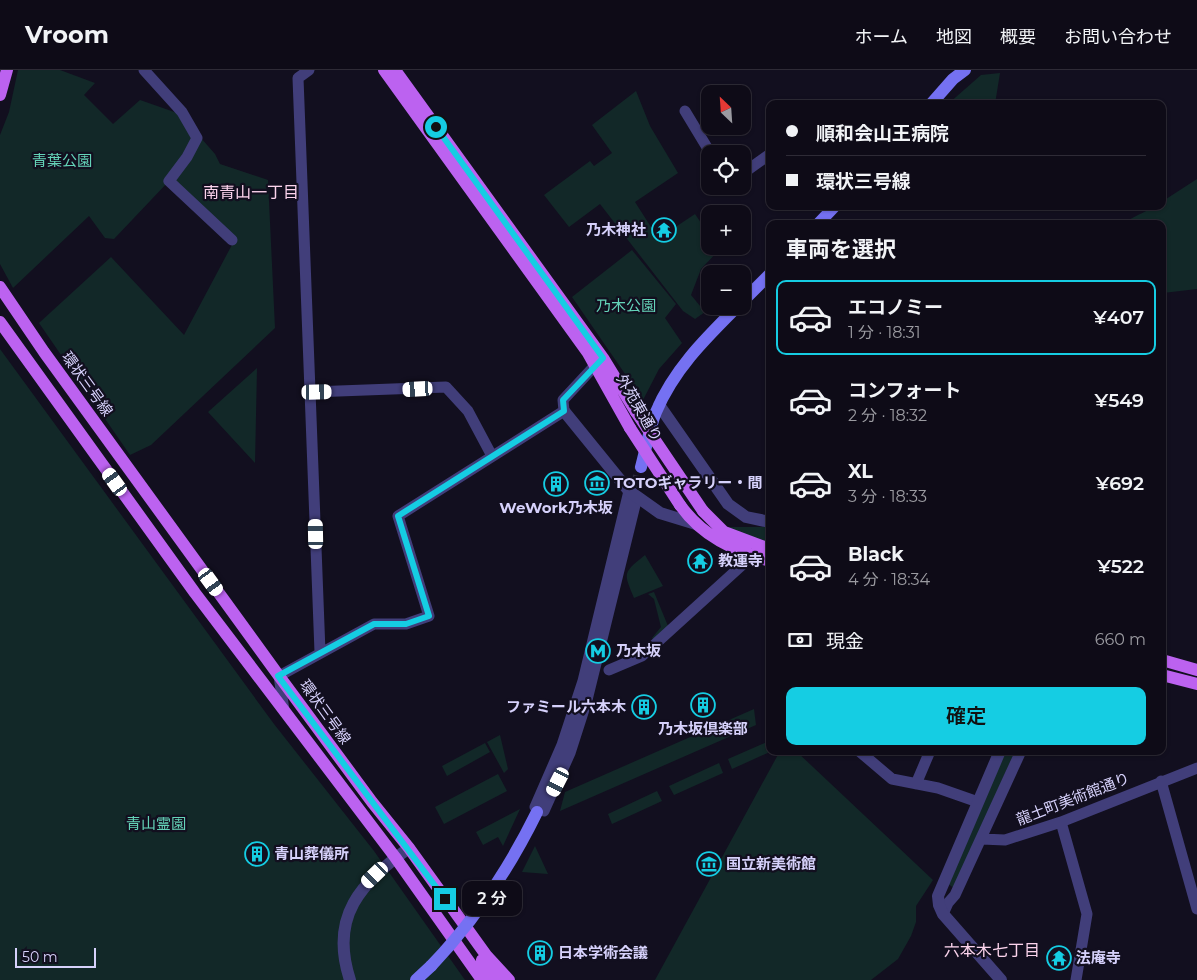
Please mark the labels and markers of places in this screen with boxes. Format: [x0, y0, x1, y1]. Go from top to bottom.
temple icon: 乃木神社 [651, 217, 677, 243]
place label: 乃木神社 [586, 220, 646, 239]
museum icon: TOTOギャラリー・間 [584, 470, 610, 496]
building icon: WeWork乃木坂 [543, 471, 569, 497]
place label: TOTOギャラリー・間 [614, 473, 762, 492]
place label: WeWork乃木坂 [499, 498, 613, 517]
temple icon: 教運寺 [687, 548, 713, 574]
place label: 教運寺 [718, 551, 763, 570]
metro station icon: 乃木坂 [585, 638, 611, 664]
place label: 乃木坂 [616, 641, 661, 660]
building icon: 乃木坂倶楽部 [690, 692, 716, 718]
building icon: ファミール六本木 [631, 694, 657, 720]
place label: ファミール六本木 [506, 697, 626, 716]
place label: 乃木坂倶楽部 [658, 719, 748, 738]
building icon: 青山葬儀所 [244, 841, 270, 867]
place label: 青山葬儀所 [274, 844, 349, 863]
museum icon: 国立新美術館 [696, 851, 722, 877]
place label: 国立新美術館 [726, 854, 816, 873]
building icon: 日本学術会議 [527, 940, 553, 966]
place label: 日本学術会議 [558, 943, 648, 962]
temple icon: 法庵寺 [1046, 945, 1072, 971]
place label: 法庵寺 [1076, 948, 1121, 967]

